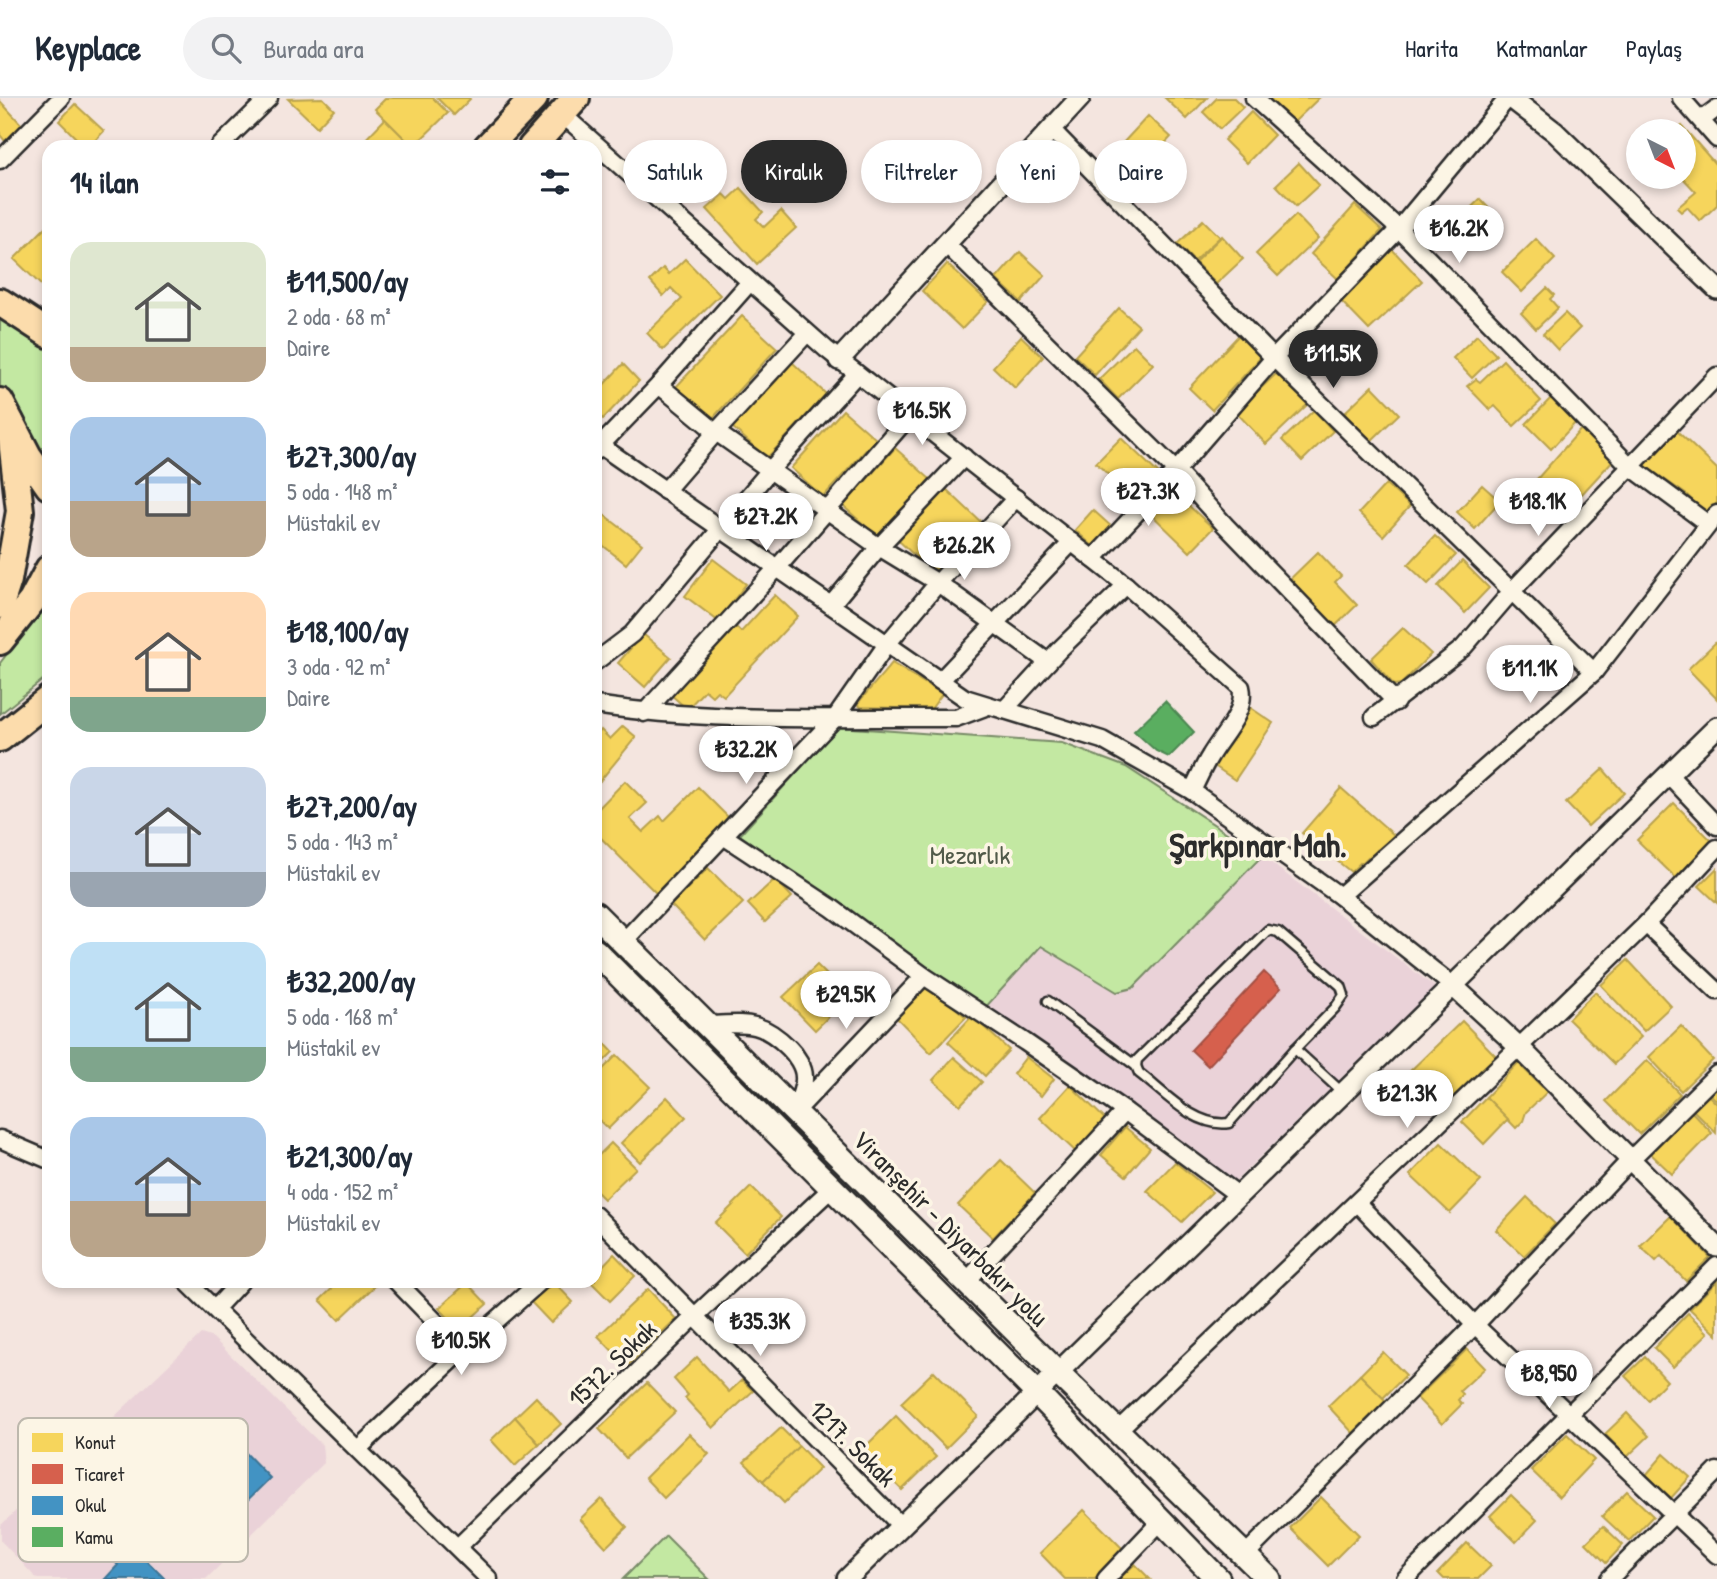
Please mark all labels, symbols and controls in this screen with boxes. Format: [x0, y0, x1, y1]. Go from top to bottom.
search box [183, 17, 673, 80]
text: Keyplace [35, 26, 141, 70]
icon: search [207, 29, 245, 67]
text: Burada ara [263, 31, 364, 66]
text: Harita [1405, 32, 1458, 64]
text: Katmanlar [1496, 32, 1588, 64]
text: Paylaş [1626, 32, 1682, 64]
north arrow [1626, 119, 1696, 189]
map controls [1626, 119, 1696, 189]
chip: Satılık [623, 140, 727, 203]
chip: Kiralık [741, 140, 847, 203]
chip: Filtreler [861, 140, 982, 203]
chip: Yeni [996, 140, 1080, 203]
chip: Daire [1094, 140, 1187, 203]
text: 14 ilan [70, 162, 139, 202]
icon: filters [536, 163, 574, 201]
pin: ₺16.2K [1402, 206, 1516, 265]
text: ₺16.2K [1430, 212, 1488, 243]
text: ₺11,500/ay [287, 261, 409, 301]
icon: home [126, 270, 210, 354]
text: 2 oda · 68 m² [287, 301, 391, 332]
pin: ₺11.5K [1276, 330, 1390, 390]
text: Daire [287, 332, 330, 363]
text: ₺11.5K [1305, 337, 1361, 368]
pin: ₺16.5K [865, 388, 979, 447]
text: ₺16.5K [893, 394, 951, 425]
text: ₺27,300/ay [287, 436, 417, 476]
icon: home [126, 445, 210, 529]
pin: ₺27.3K [1091, 468, 1205, 528]
text: ₺27.3K [1117, 475, 1179, 506]
text: 5 oda · 148 m² [287, 476, 398, 507]
pin: ₺18.1K [1481, 478, 1595, 538]
text: ₺18.1K [1510, 485, 1566, 516]
pin: ₺27.2K [709, 494, 823, 553]
text: ₺27.2K [734, 500, 798, 531]
text: Müstakil ev [287, 507, 380, 538]
pin: ₺26.2K [907, 522, 1021, 582]
text: ₺26.2K [934, 529, 994, 560]
text: ₺18,100/ay [287, 611, 409, 651]
icon: home [126, 620, 210, 704]
pin: ₺11.1K [1473, 646, 1587, 705]
text: 3 oda · 92 m² [287, 651, 390, 682]
text: ₺11.1K [1502, 652, 1558, 683]
text: Daire [287, 682, 330, 713]
pin: ₺32.2K [689, 726, 803, 786]
text: ₺32.2K [715, 733, 777, 764]
text: ₺27,200/ay [287, 786, 417, 826]
icon: home [126, 795, 210, 879]
district label: Şarkpınar Mah. [1169, 823, 1347, 869]
text: 5 oda · 143 m² [287, 826, 398, 857]
park label: Mezarlık [930, 837, 1011, 872]
text: Müstakil ev [287, 857, 380, 888]
text: ₺32,200/ay [287, 961, 416, 1001]
icon: home [126, 970, 210, 1054]
pin: ₺29.5K [789, 972, 903, 1031]
text: ₺29.5K [816, 978, 876, 1009]
text: 5 oda · 168 m² [287, 1001, 398, 1032]
text: Müstakil ev [287, 1032, 380, 1063]
pin: ₺21.3K [1350, 1070, 1464, 1130]
text: ₺21.3K [1377, 1077, 1437, 1108]
street label: Viranşehir - Diyarbakır yolu [845, 1122, 1057, 1334]
text: ₺21,300/ay [287, 1136, 413, 1176]
icon: home [126, 1145, 210, 1229]
text: 4 oda · 152 m² [287, 1176, 398, 1207]
text: Müstakil ev [287, 1207, 380, 1238]
pin: ₺35.3K [703, 1298, 817, 1358]
text: ₺35.3K [730, 1305, 790, 1336]
street label: 1572. Sokak [560, 1312, 664, 1414]
pin: ₺10.5K [404, 1318, 518, 1377]
text: ₺10.5K [432, 1324, 490, 1355]
pin: ₺8,950 [1492, 1350, 1606, 1410]
text: ₺8,950 [1521, 1357, 1577, 1388]
street label: 1217. Sokak [802, 1392, 904, 1494]
legend [18, 1418, 248, 1562]
text: Konut [75, 1429, 116, 1455]
text: Ticaret [75, 1461, 125, 1487]
text: Okul [75, 1492, 107, 1518]
text: Kamu [75, 1524, 113, 1550]

